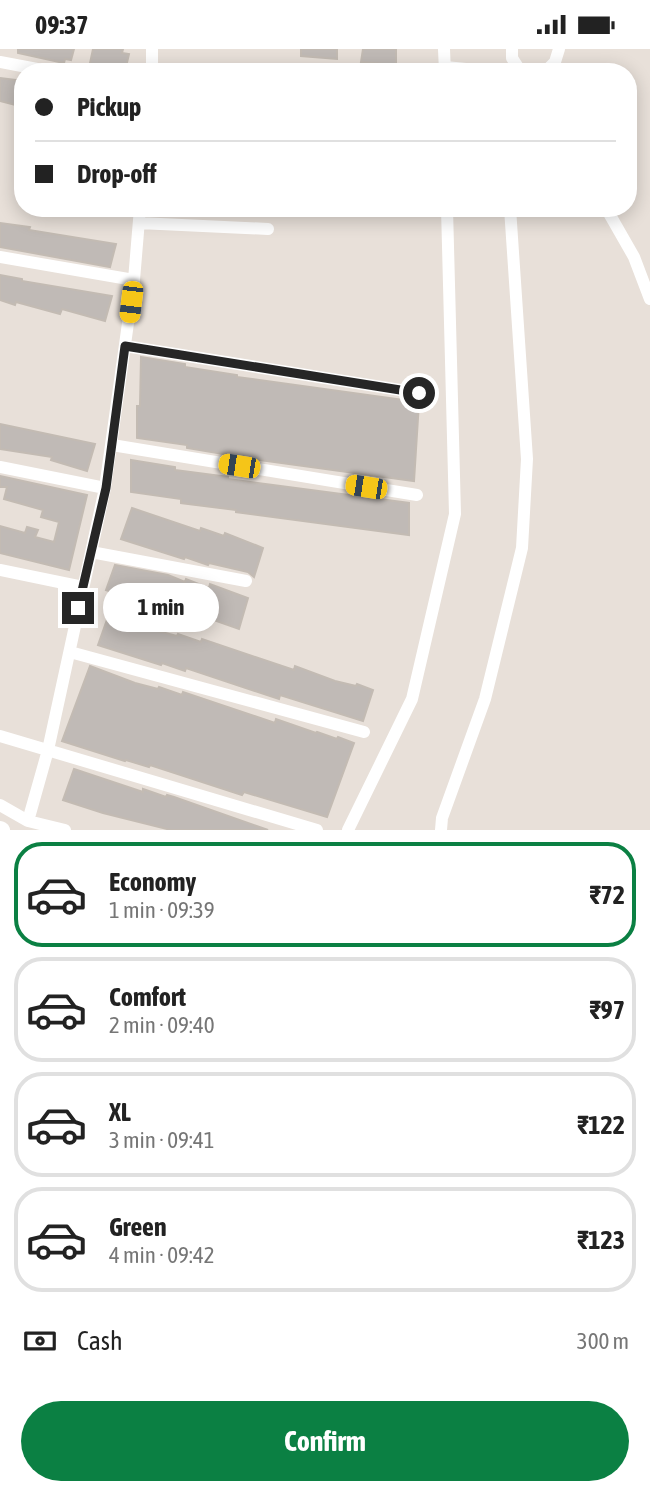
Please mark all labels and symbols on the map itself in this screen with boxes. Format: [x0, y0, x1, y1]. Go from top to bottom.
car [119, 280, 144, 324]
route start [403, 377, 435, 409]
car [217, 452, 262, 480]
car [344, 473, 389, 501]
callout: 1 min [102, 583, 218, 633]
route end [62, 592, 94, 624]

